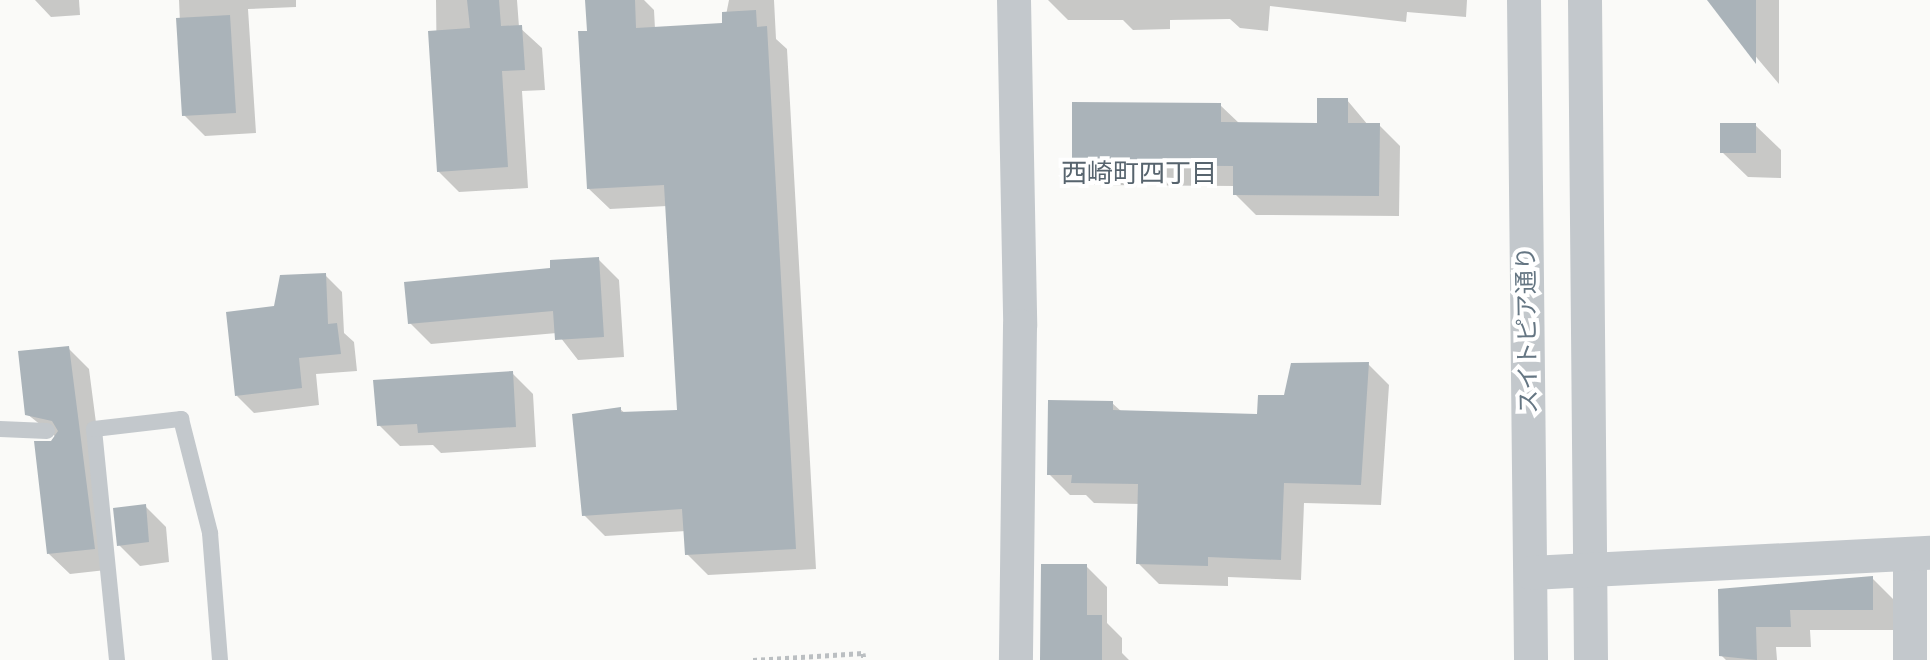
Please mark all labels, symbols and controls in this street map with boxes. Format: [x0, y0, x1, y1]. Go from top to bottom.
district label: 西崎町四丁目 [1061, 159, 1217, 191]
street label: スイトピア通り [1512, 246, 1544, 414]

